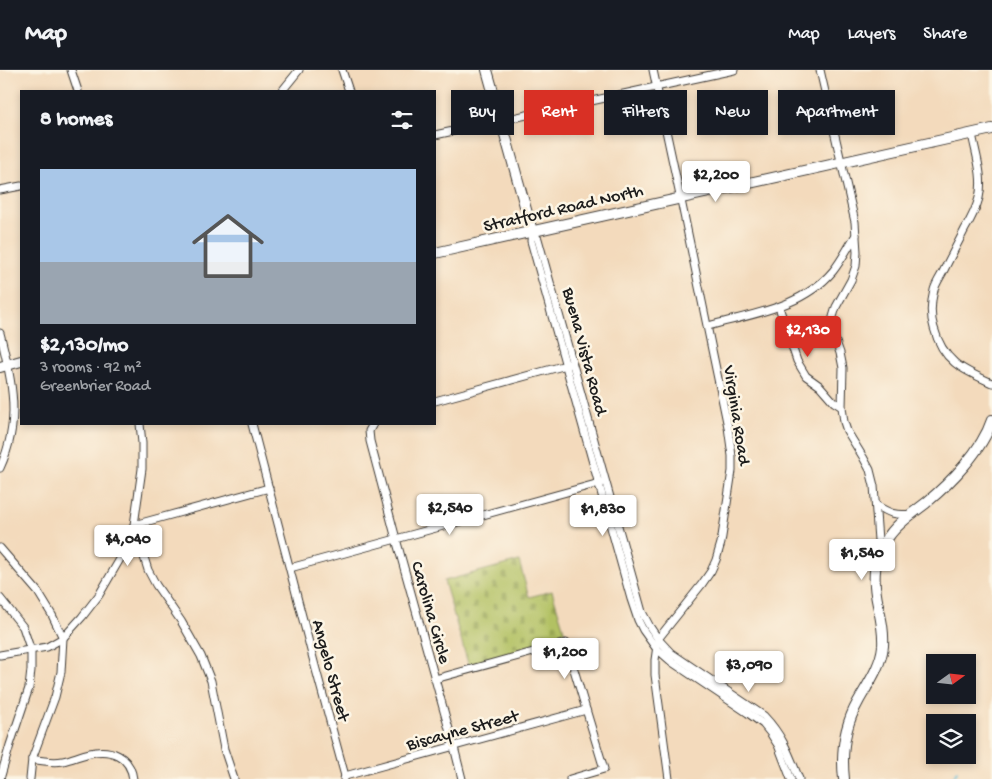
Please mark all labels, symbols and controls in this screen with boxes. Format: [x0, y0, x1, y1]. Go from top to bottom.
text: Map [25, 20, 67, 49]
text: Map [788, 24, 820, 45]
text: Layers [848, 24, 895, 45]
text: Share [923, 24, 967, 45]
chip: Buy [451, 90, 514, 135]
chip: Rent [524, 90, 594, 135]
chip: Filters [604, 90, 687, 135]
chip: New [697, 90, 768, 135]
chip: Apartment [778, 90, 895, 135]
icon: filters [388, 106, 416, 134]
text: 8 homes [40, 108, 112, 133]
pin: $2,200 [675, 160, 757, 203]
text: $2,200 [693, 167, 739, 186]
street label: Stratford Road North [482, 181, 646, 238]
icon: home [183, 201, 273, 291]
street label: Buena Vista Road [556, 285, 611, 419]
pin: $2,130 [767, 316, 849, 358]
text: $2,130 [786, 322, 830, 341]
text: $2,130/mo [40, 334, 128, 359]
text: 3 rooms · 92 m² [40, 359, 142, 378]
street label: Virginia Road [717, 363, 754, 468]
text: Greenbrier Road [40, 378, 150, 397]
pin: $2,540 [409, 494, 491, 536]
pin: $1,830 [562, 494, 644, 537]
text: $2,540 [427, 500, 473, 519]
text: $1,830 [581, 501, 625, 520]
pin: $4,040 [87, 524, 169, 567]
text: $4,040 [105, 531, 151, 550]
pin: $1,540 [821, 538, 903, 581]
text: $1,540 [840, 545, 884, 564]
street label: Carolina Circle [405, 559, 454, 667]
street label: Angelo Street [306, 618, 354, 725]
pin: $1,200 [524, 638, 606, 680]
text: $1,200 [543, 644, 587, 663]
pin: $3,090 [708, 650, 790, 693]
north arrow [926, 654, 976, 704]
map controls [926, 654, 976, 764]
text: $3,090 [726, 657, 772, 676]
street label: Biscayne Street [404, 706, 522, 757]
button: layers [926, 714, 976, 764]

